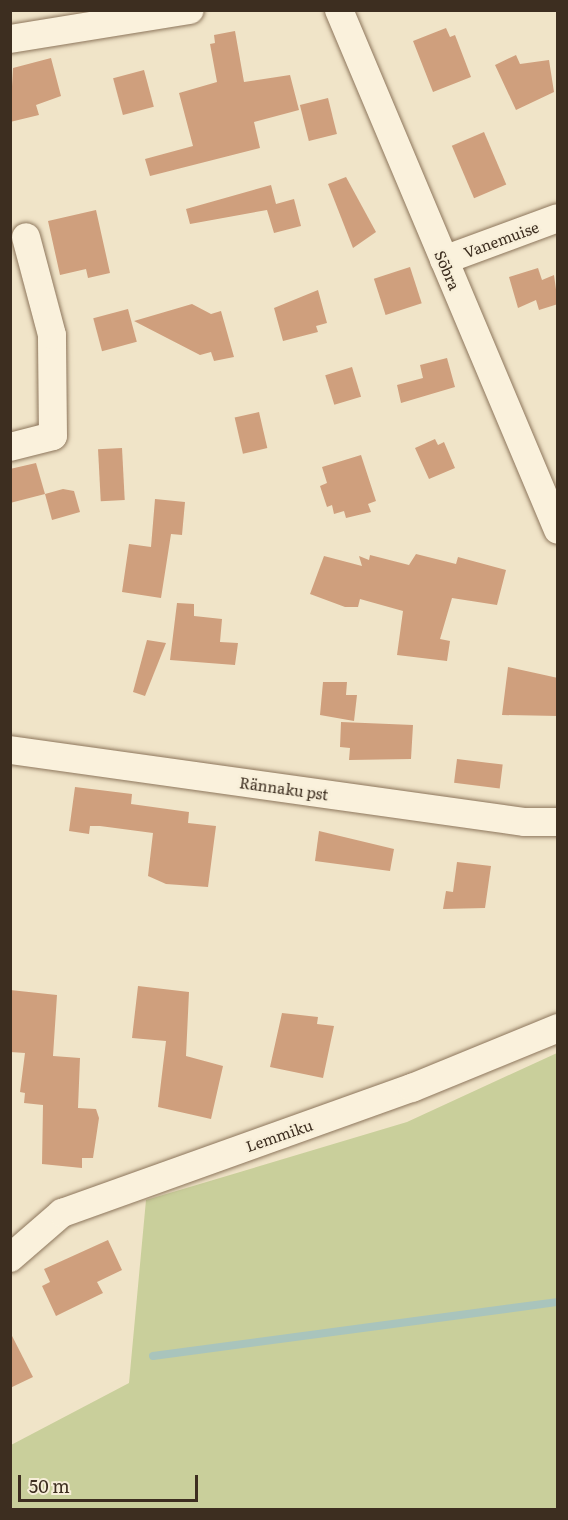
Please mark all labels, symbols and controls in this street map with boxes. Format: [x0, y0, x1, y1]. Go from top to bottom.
street label: Vanemuise [461, 217, 541, 261]
street label: Sõbra [432, 247, 464, 293]
street label: Rännaku pst [238, 773, 330, 803]
street label: Lemmiku [243, 1115, 315, 1155]
scale bar [21, 1463, 201, 1501]
text: 50 m [29, 1472, 70, 1499]

